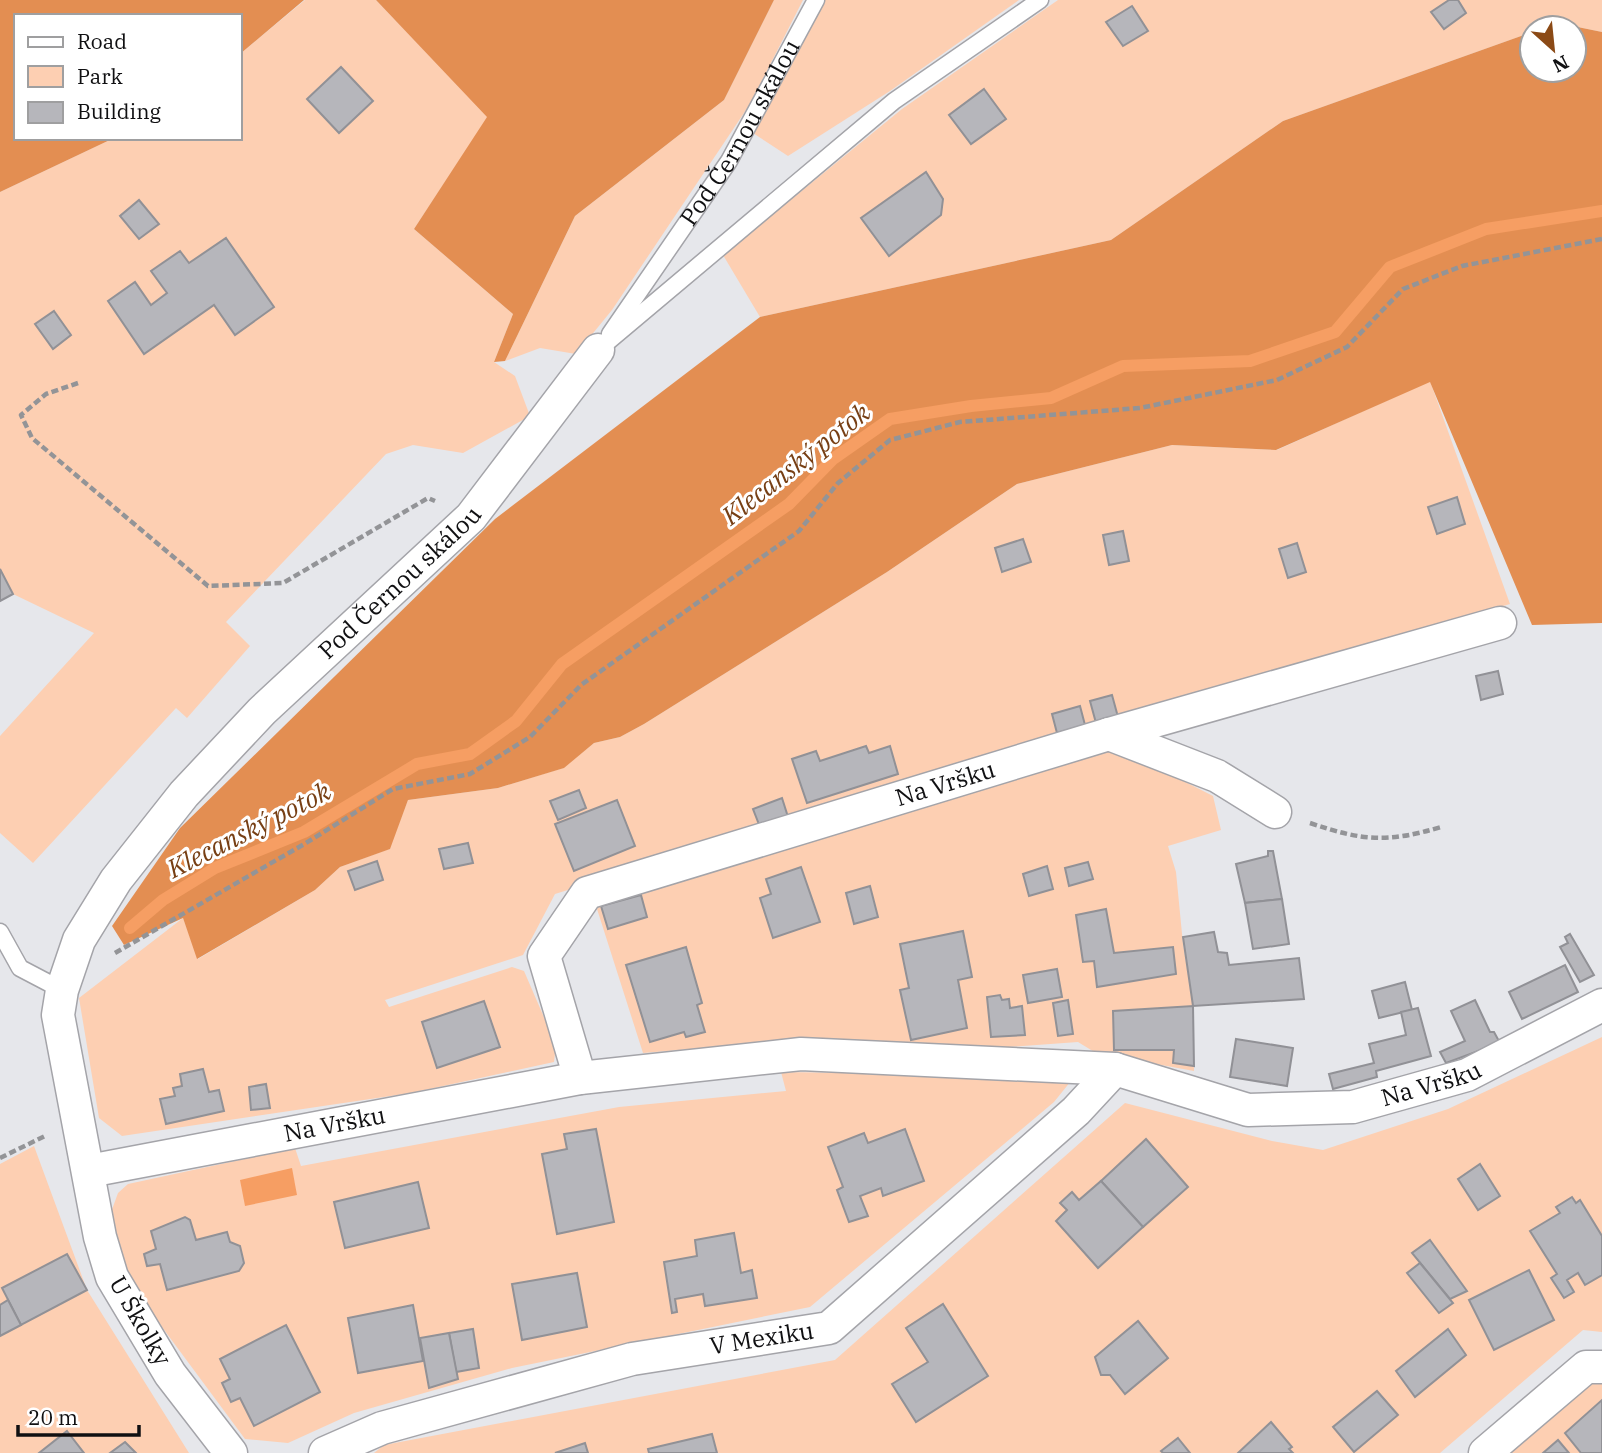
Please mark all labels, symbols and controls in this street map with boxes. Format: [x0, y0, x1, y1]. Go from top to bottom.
legend [14, 14, 242, 140]
north arrow [1518, 14, 1588, 84]
text: Road [77, 27, 127, 55]
street label: Pod Černou skálou [672, 34, 807, 232]
text: N [1549, 50, 1573, 78]
text: Park [77, 62, 124, 90]
text: Building [77, 97, 162, 125]
water label: Klecanský potok [714, 395, 877, 532]
street label: Pod Černou skálou [311, 500, 488, 666]
street label: Na Vršku [891, 753, 999, 813]
water label: Klecanský potok [160, 773, 336, 885]
street label: Na Vršku [1377, 1053, 1487, 1113]
street label: Na Vršku [281, 1098, 388, 1149]
street label: U Školky [102, 1270, 179, 1371]
street label: V Mexiku [707, 1314, 816, 1362]
scale bar [18, 1394, 138, 1438]
text: 20 m [28, 1403, 78, 1431]

